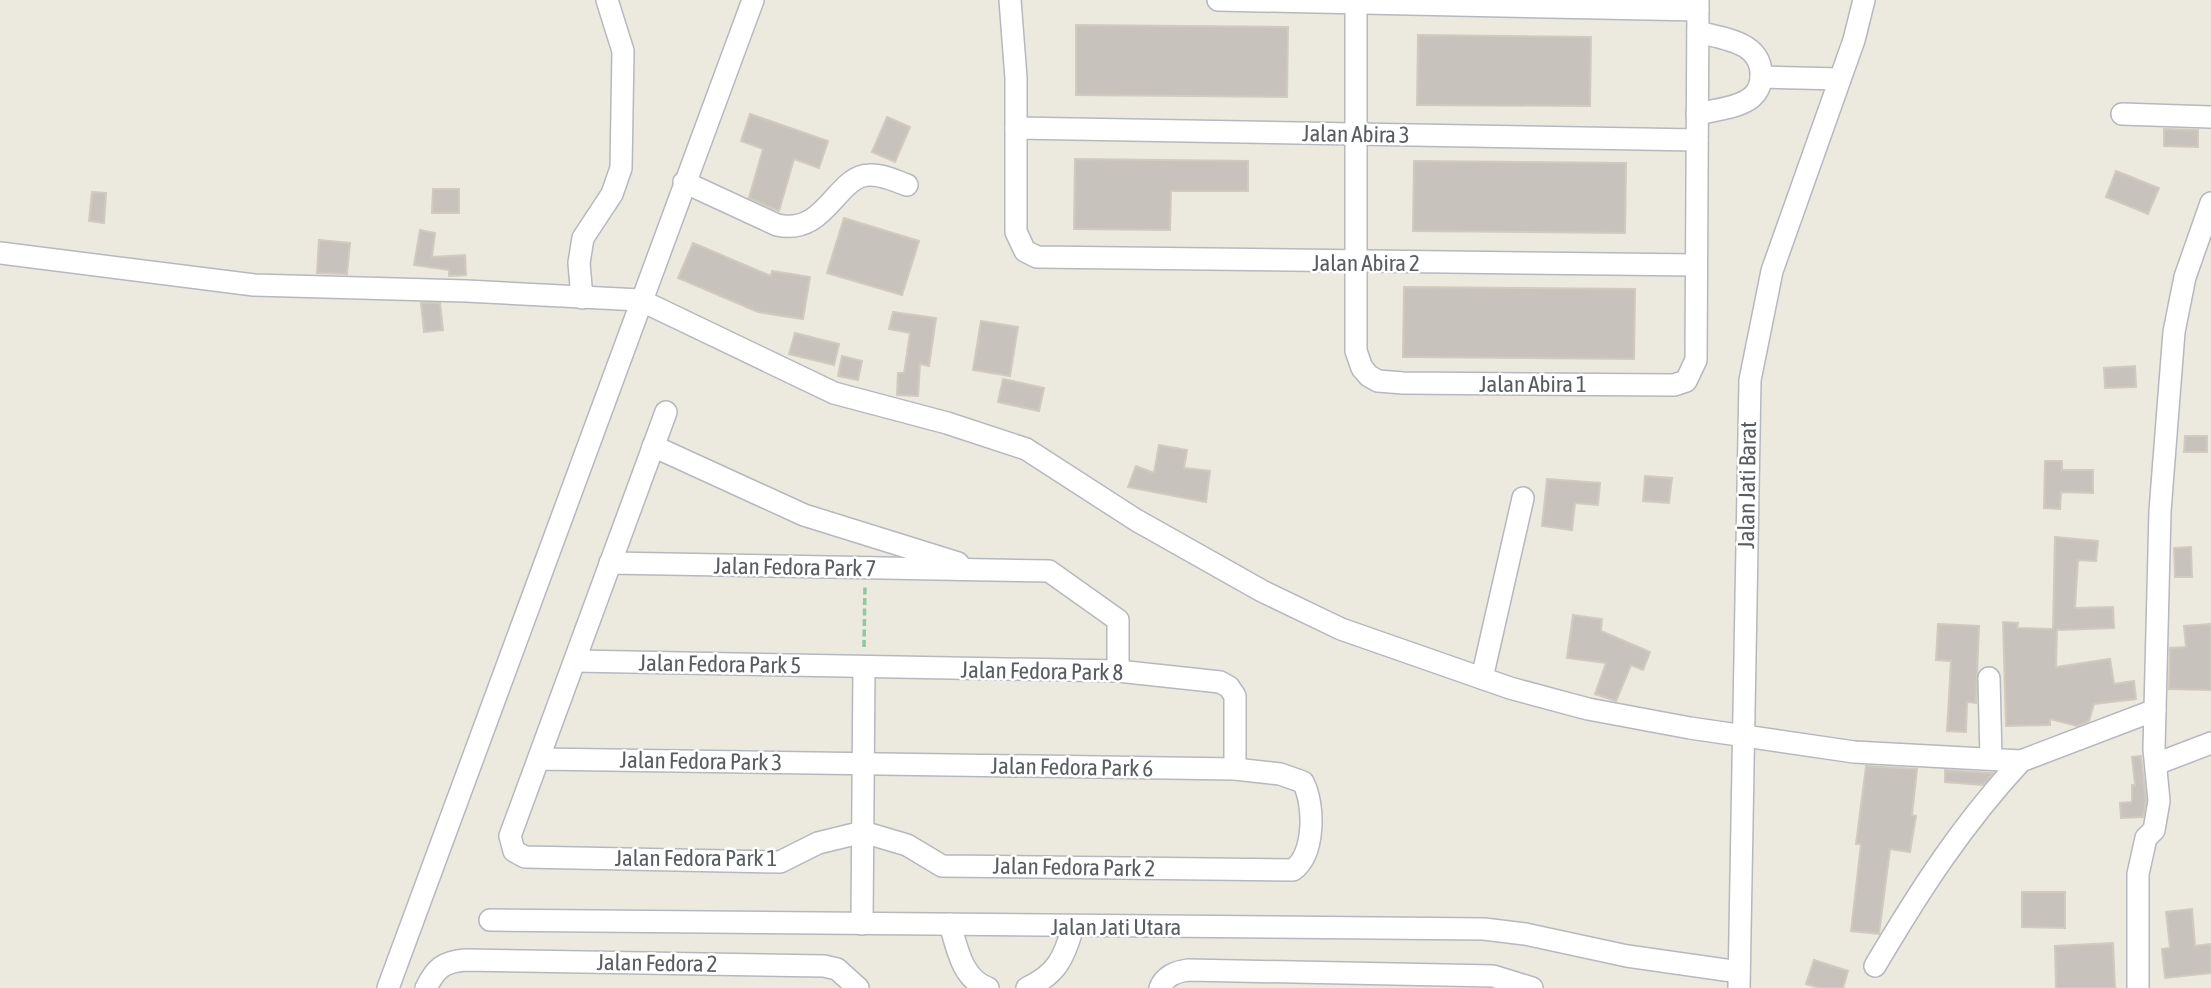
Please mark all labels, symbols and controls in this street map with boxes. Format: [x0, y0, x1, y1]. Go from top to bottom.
street label: Jalan Abira 3 [1302, 120, 1410, 148]
street label: Jalan Abira 2 [1312, 250, 1420, 276]
street label: Jalan Abira 1 [1479, 371, 1587, 397]
street label: Jalan Jati Barat [1733, 421, 1761, 549]
street label: Jalan Fedora Park 7 [714, 553, 876, 581]
street label: Jalan Fedora Park 5 [639, 650, 801, 678]
street label: Jalan Fedora Park 8 [961, 657, 1123, 685]
street label: Jalan Fedora Park 3 [620, 747, 782, 775]
street label: Jalan Fedora Park 6 [991, 753, 1153, 781]
street label: Jalan Fedora Park 1 [615, 845, 777, 871]
street label: Jalan Fedora Park 2 [993, 853, 1155, 881]
street label: Jalan Jati Utara [1051, 914, 1181, 940]
street label: Jalan Fedora 2 [596, 949, 718, 977]

